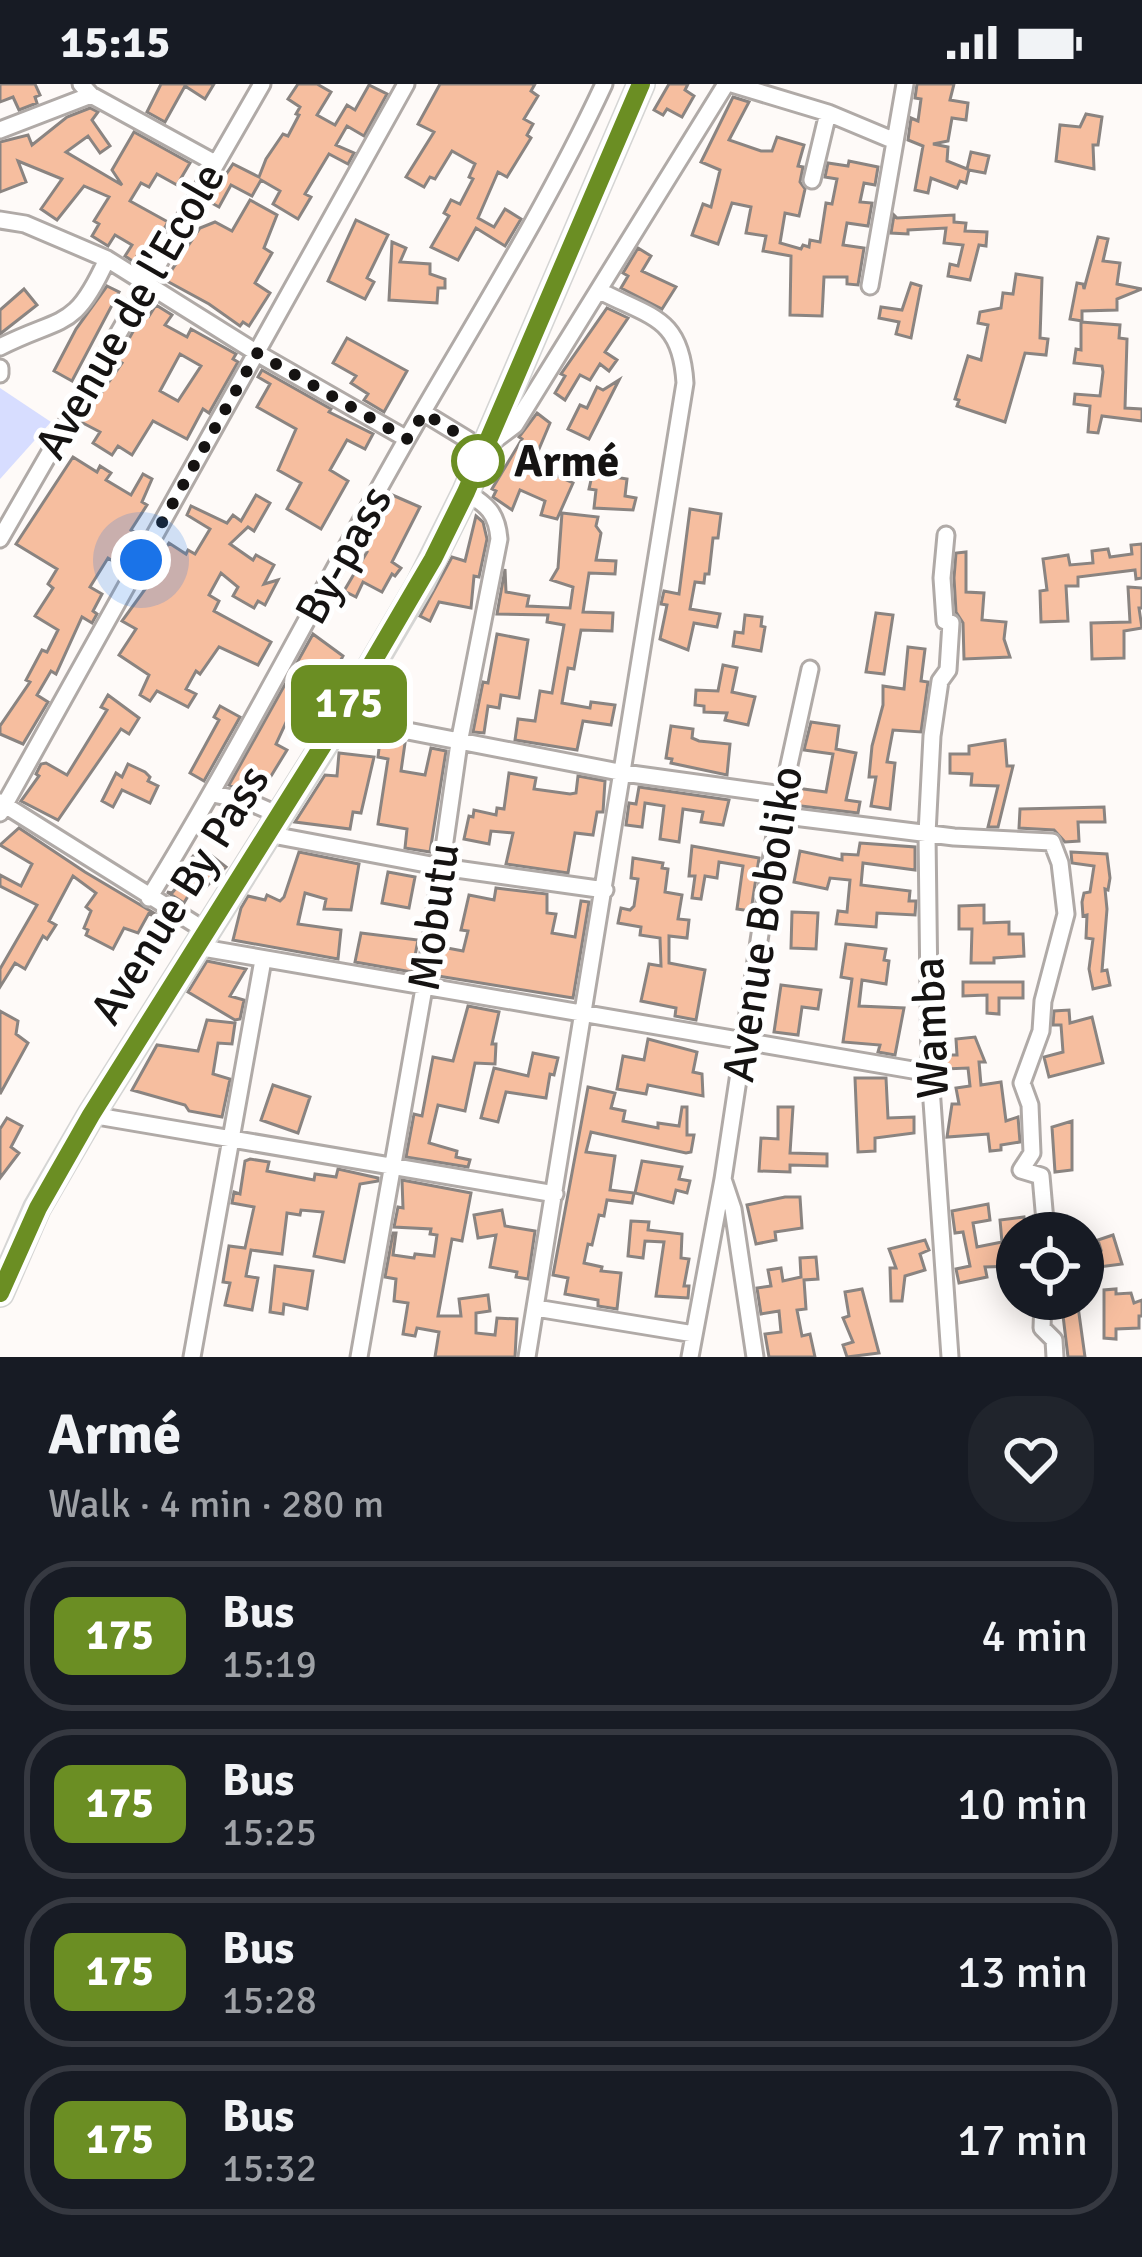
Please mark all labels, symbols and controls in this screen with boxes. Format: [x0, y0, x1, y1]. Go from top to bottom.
text: 15:15 [60, 15, 170, 70]
street label: Avenue de l'Ecole [23, 153, 237, 469]
place label: Armé [514, 434, 619, 489]
marker: Armé [453, 436, 503, 486]
street label: By-pass [284, 476, 404, 634]
your location [111, 530, 171, 590]
line badge: 175 [280, 665, 418, 743]
text: 175 [315, 678, 383, 729]
street label: Avenue By Pass [79, 755, 281, 1035]
street label: Avenue Boboliko [711, 762, 815, 1086]
street label: Mobutu [396, 840, 472, 994]
street label: Wamba [901, 956, 961, 1100]
map controls [996, 1212, 1104, 1320]
button: locate [996, 1212, 1104, 1320]
button: heart [968, 1396, 1094, 1522]
text: Armé [48, 1399, 181, 1470]
text: Walk · 4 min · 280 m [48, 1480, 384, 1528]
text: Bus [222, 1585, 294, 1640]
text: 4 min [981, 1609, 1088, 1664]
text: 175 [86, 1610, 154, 1661]
text: 15:19 [222, 1640, 317, 1688]
text: Bus [222, 1753, 294, 1808]
text: 10 min [957, 1777, 1088, 1832]
text: 175 [86, 1778, 154, 1829]
text: 15:25 [222, 1808, 317, 1856]
text: Bus [222, 1921, 294, 1976]
text: 13 min [957, 1945, 1088, 2000]
text: 175 [86, 1946, 154, 1997]
text: 15:28 [222, 1976, 317, 2024]
text: Bus [222, 2089, 294, 2144]
text: 17 min [957, 2113, 1088, 2168]
text: 175 [86, 2114, 154, 2165]
text: 15:32 [222, 2144, 317, 2192]

